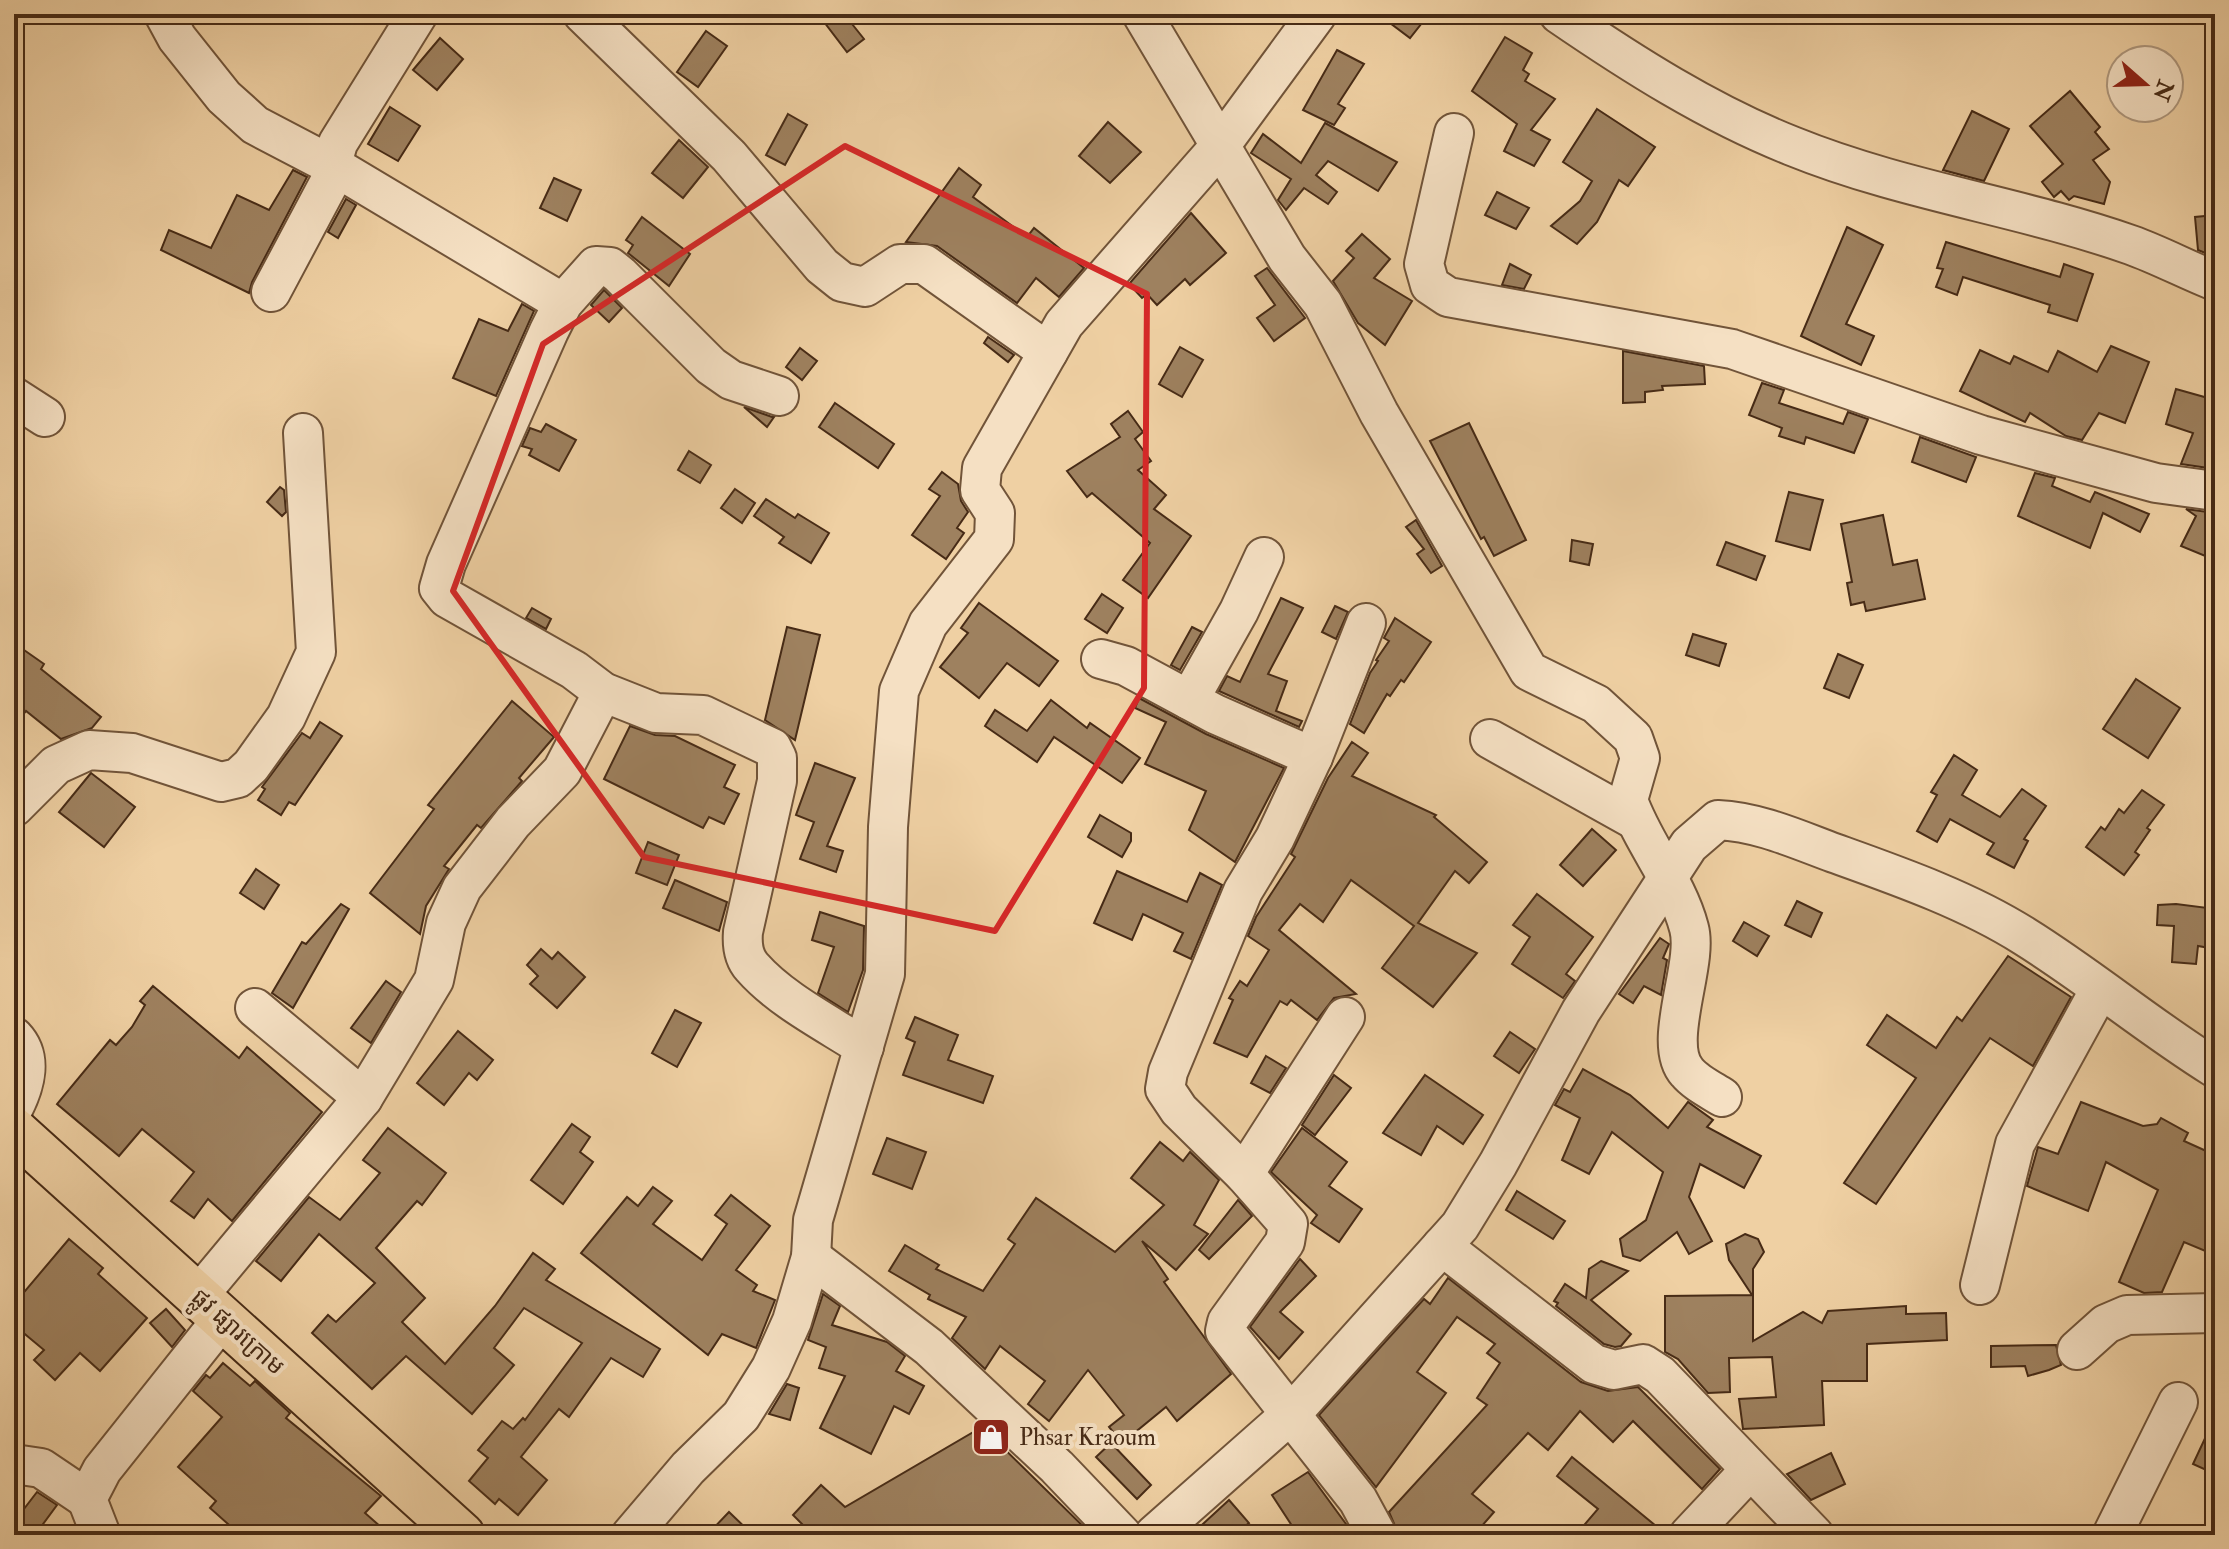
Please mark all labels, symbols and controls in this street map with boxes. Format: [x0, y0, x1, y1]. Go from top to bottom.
north arrow [2105, 44, 2185, 124]
text: N [2146, 76, 2180, 105]
street label: ផ្លូវ ផ្សារក្រោម [181, 1282, 291, 1387]
shop icon: Phsar Kraoum [970, 1416, 1012, 1458]
place label: Phsar Kraoum [1019, 1422, 1156, 1453]

